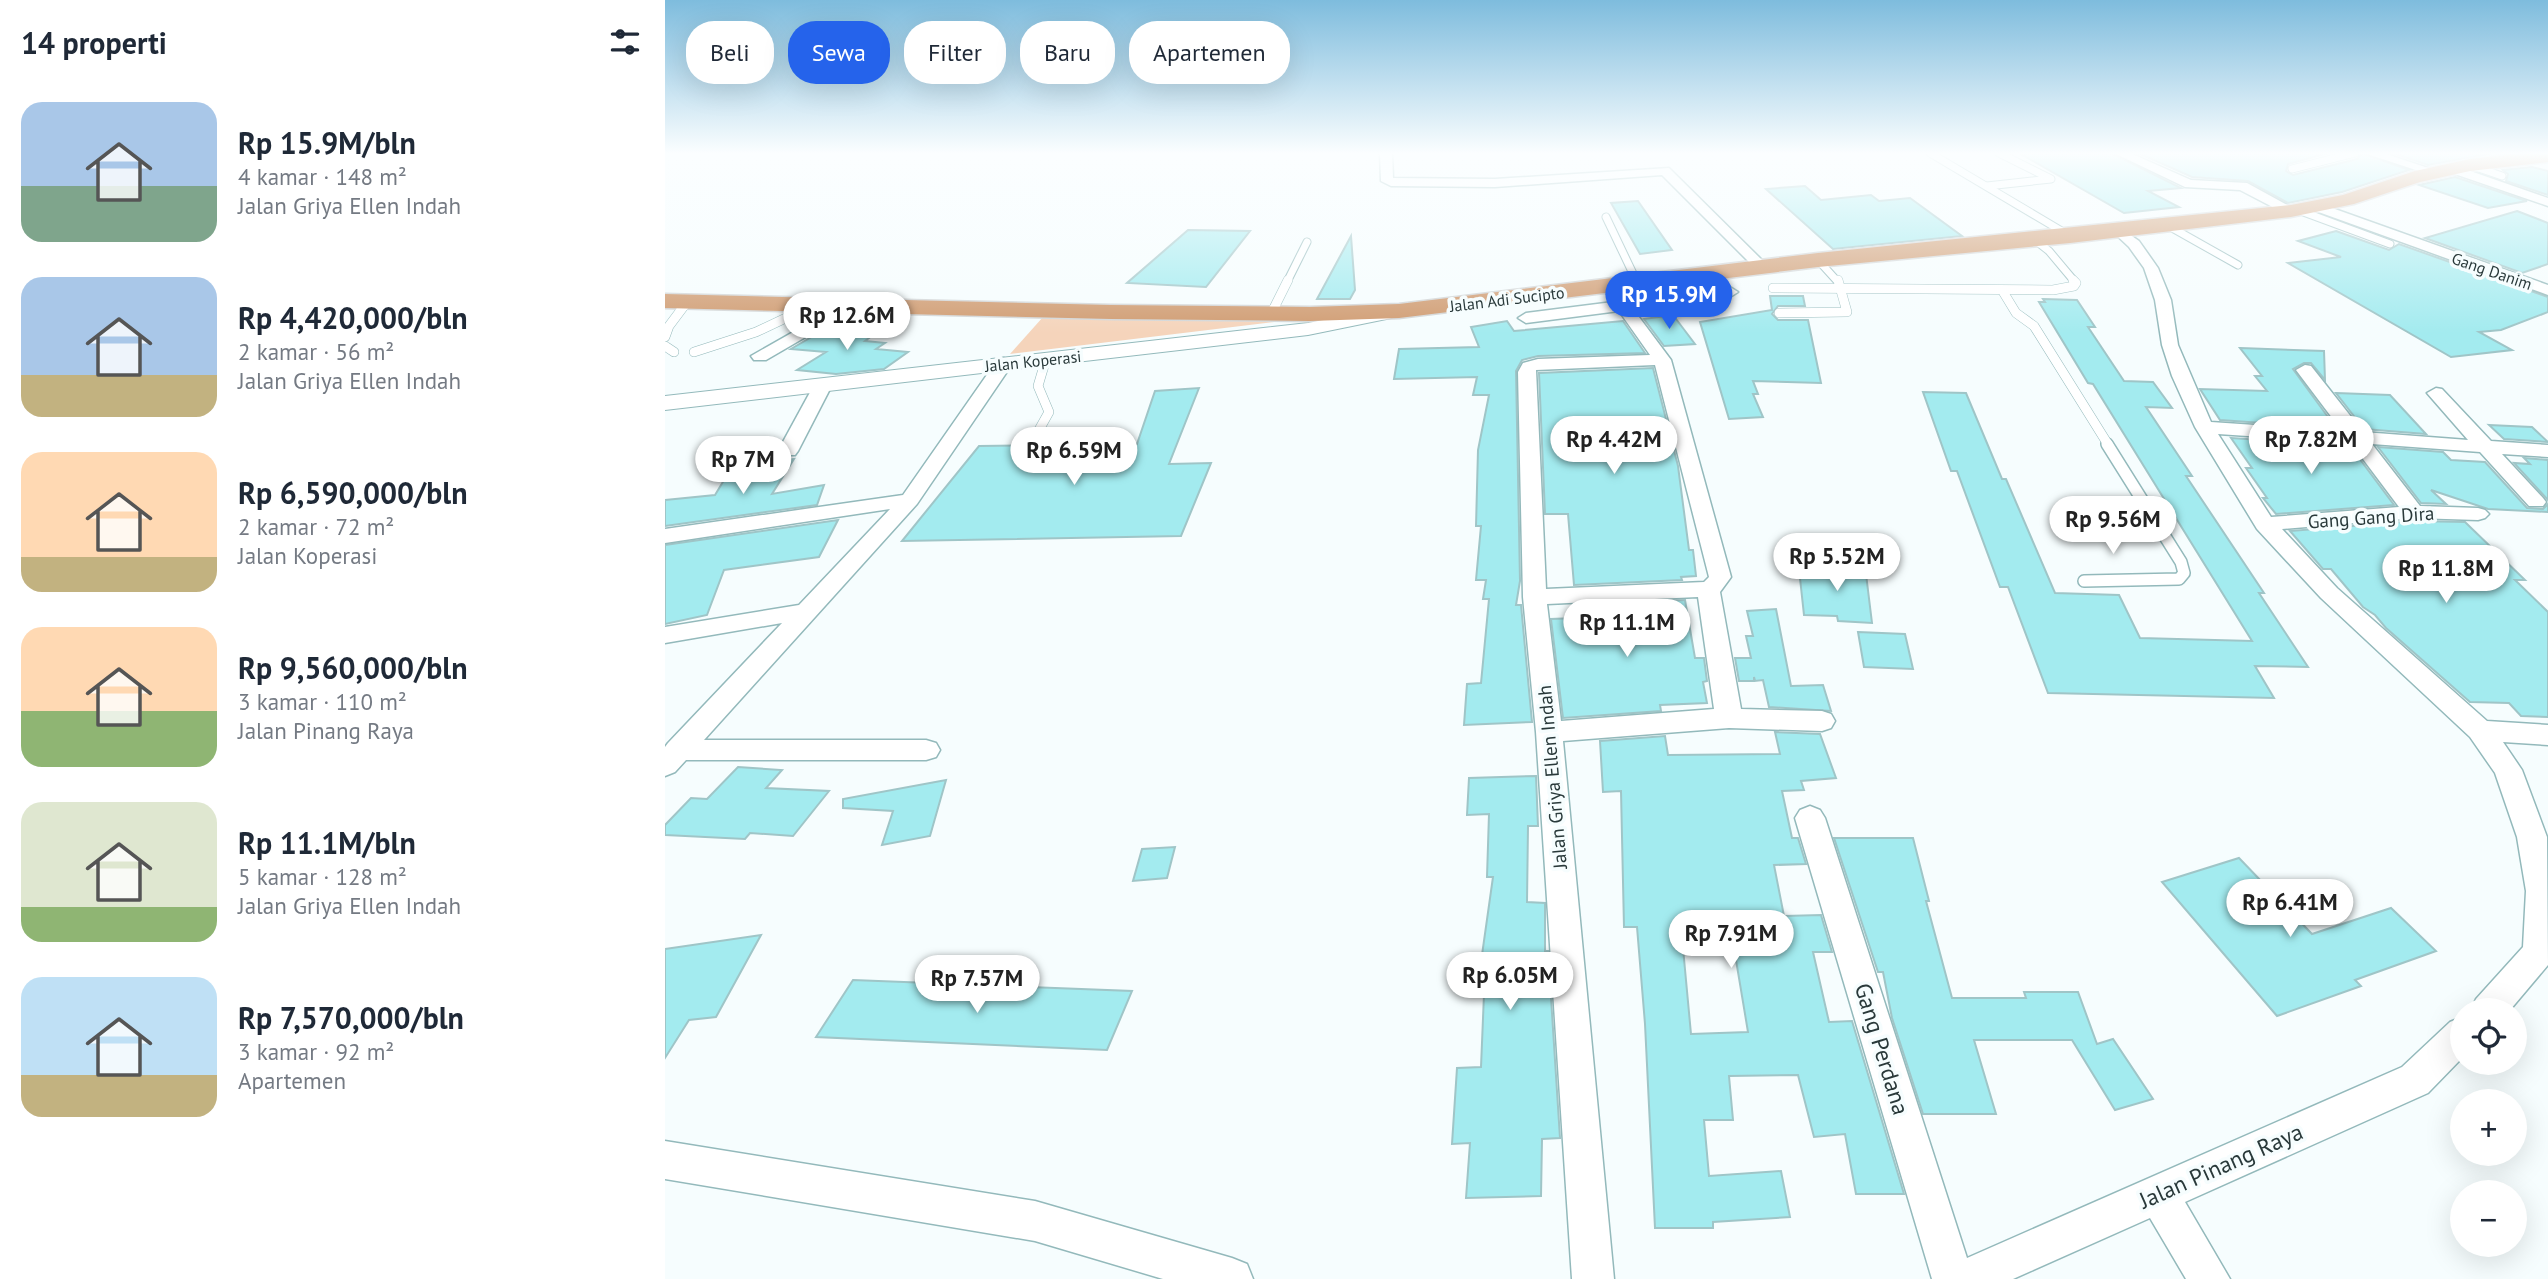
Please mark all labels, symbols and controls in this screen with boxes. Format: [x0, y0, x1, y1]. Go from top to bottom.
chip: Beli [686, 21, 774, 84]
chip: Sewa [788, 21, 890, 84]
chip: Filter [904, 21, 1006, 84]
chip: Baru [1020, 21, 1115, 84]
chip: Apartemen [1129, 21, 1290, 84]
text: 14 properti [21, 23, 167, 62]
icon: filters [606, 23, 644, 61]
text: Rp 15.9M/bln [238, 123, 416, 162]
icon: home [77, 130, 161, 214]
text: 4 kamar · 148 m² [238, 162, 407, 191]
text: Jalan Griya Ellen Indah [238, 191, 461, 220]
street label: Gang Danim [2449, 248, 2535, 294]
pin: Rp 15.9M [1597, 272, 1741, 331]
text: Rp 15.9M [1621, 279, 1717, 308]
street label: Jalan Adi Sucipto [1448, 282, 1565, 316]
pin: Rp 12.6M [775, 292, 919, 352]
text: Rp 4,420,000/bln [238, 298, 468, 337]
text: Rp 12.6M [799, 300, 895, 329]
icon: home [77, 305, 161, 389]
text: 2 kamar · 56 m² [238, 337, 394, 366]
street label: Jalan Koperasi [983, 346, 1082, 376]
text: Jalan Griya Ellen Indah [238, 366, 461, 395]
pin: Rp 4.42M [1542, 416, 1686, 476]
pin: Rp 7.82M [2239, 416, 2383, 476]
text: Rp 4.42M [1566, 424, 1662, 453]
text: Rp 7.82M [2265, 424, 2357, 453]
pin: Rp 6.59M [1002, 428, 1146, 487]
text: Rp 6.59M [1026, 435, 1122, 464]
pin: Rp 7M [694, 436, 792, 496]
text: Rp 7M [711, 444, 775, 473]
text: Rp 6,590,000/bln [238, 473, 468, 512]
icon: home [77, 480, 161, 564]
pin: Rp 9.56M [2041, 496, 2185, 556]
street label: Gang Gang Dira [2307, 501, 2435, 533]
text: Rp 9.56M [2065, 504, 2161, 533]
text: 2 kamar · 72 m² [238, 512, 394, 541]
pin: Rp 5.52M [1765, 534, 1909, 593]
text: Jalan Koperasi [238, 541, 377, 570]
text: Rp 5.52M [1789, 541, 1885, 570]
pin: Rp 11.8M [2374, 546, 2518, 605]
text: Rp 11.8M [2398, 553, 2494, 582]
pin: Rp 11.1M [1555, 600, 1699, 659]
text: Rp 11.1M [1579, 607, 1675, 636]
text: Rp 9,560,000/bln [238, 648, 468, 687]
icon: home [77, 655, 161, 739]
street label: Jalan Griya Ellen Indah [1532, 684, 1572, 871]
text: 3 kamar · 110 m² [238, 687, 407, 716]
text: Jalan Pinang Raya [238, 716, 414, 745]
text: Rp 11.1M/bln [238, 823, 416, 862]
icon: home [77, 830, 161, 914]
text: 5 kamar · 128 m² [238, 862, 407, 891]
pin: Rp 6.41M [2218, 880, 2362, 939]
text: Rp 6.41M [2242, 887, 2338, 916]
text: Jalan Griya Ellen Indah [238, 891, 461, 920]
pin: Rp 7.91M [1659, 911, 1803, 970]
text: Rp 7.91M [1685, 918, 1777, 947]
pin: Rp 6.05M [1438, 953, 1582, 1012]
pin: Rp 7.57M [905, 956, 1049, 1015]
text: Rp 6.05M [1462, 960, 1558, 989]
text: Rp 7.57M [931, 963, 1023, 992]
street label: Gang Perdana [1849, 980, 1916, 1118]
text: Rp 7,570,000/bln [238, 998, 464, 1037]
map controls [2450, 998, 2527, 1257]
button: locate [2450, 998, 2527, 1075]
icon: home [77, 1005, 161, 1089]
text: 3 kamar · 92 m² [238, 1037, 394, 1066]
text: Apartemen [238, 1066, 346, 1095]
button: + [2450, 1089, 2527, 1166]
street label: Jalan Pinang Raya [2134, 1116, 2307, 1215]
button: − [2450, 1180, 2527, 1257]

